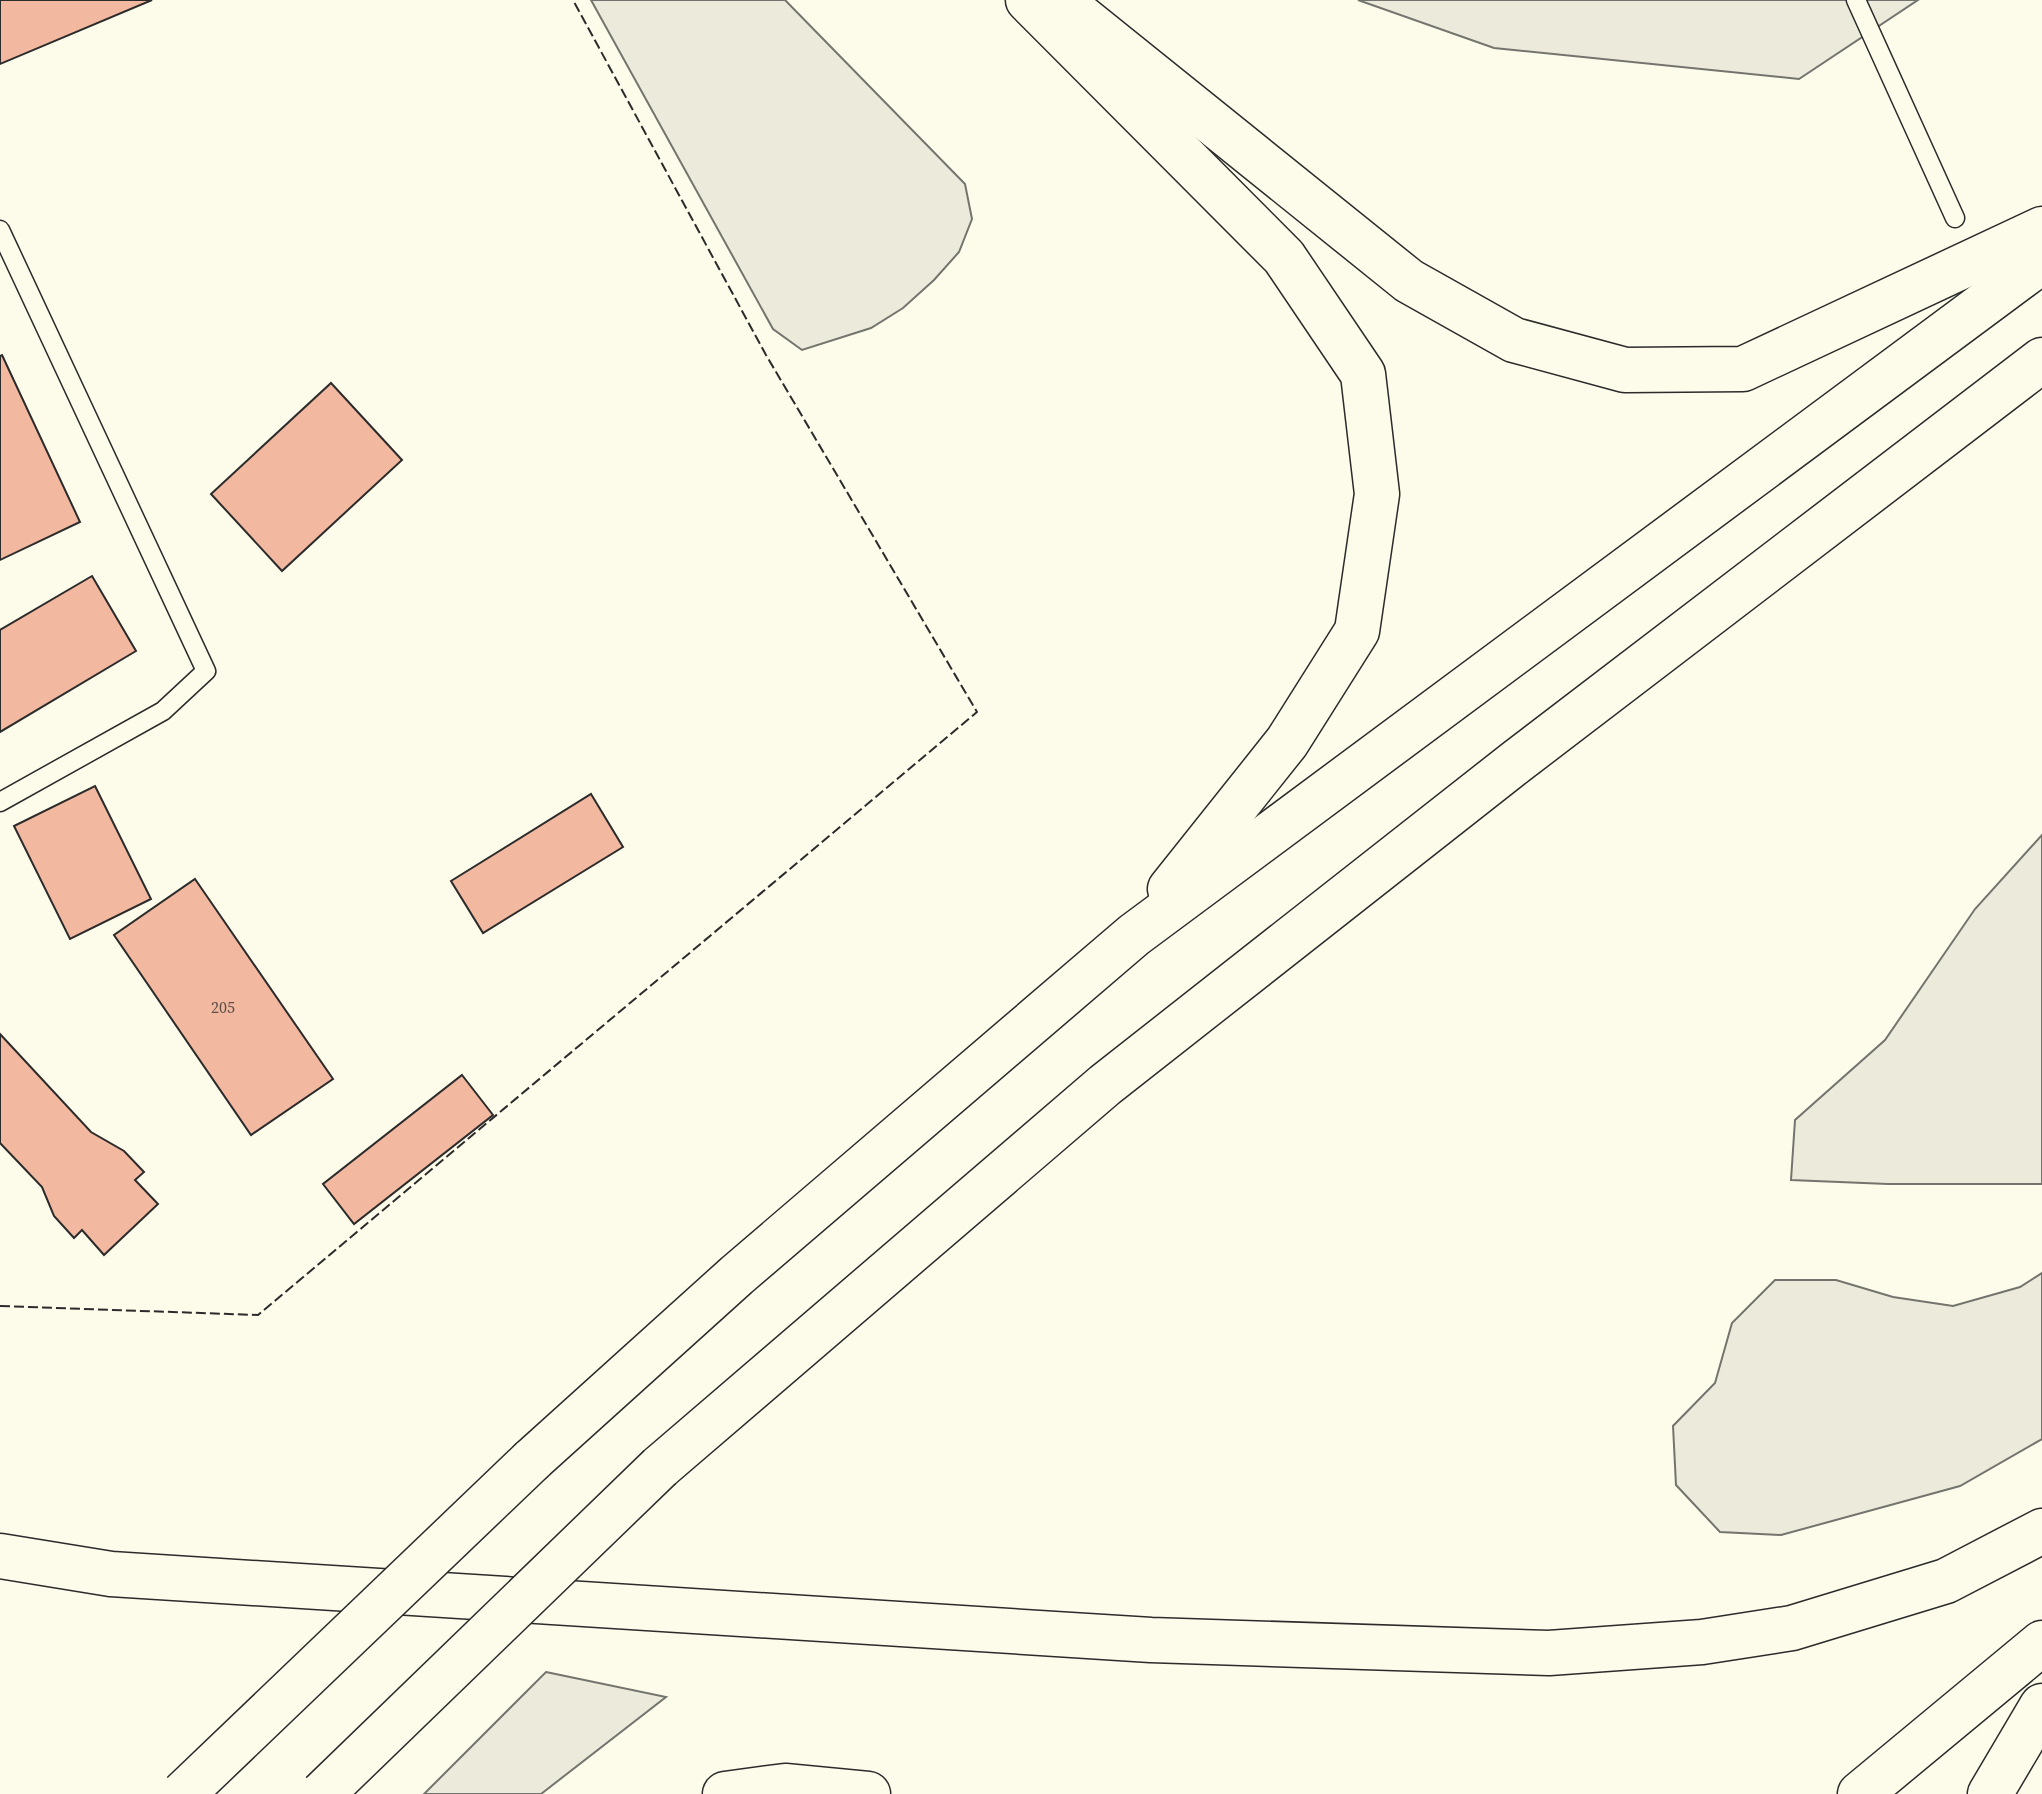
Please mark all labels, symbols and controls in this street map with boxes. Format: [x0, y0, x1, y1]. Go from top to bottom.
house number: 205 [211, 996, 235, 1018]

